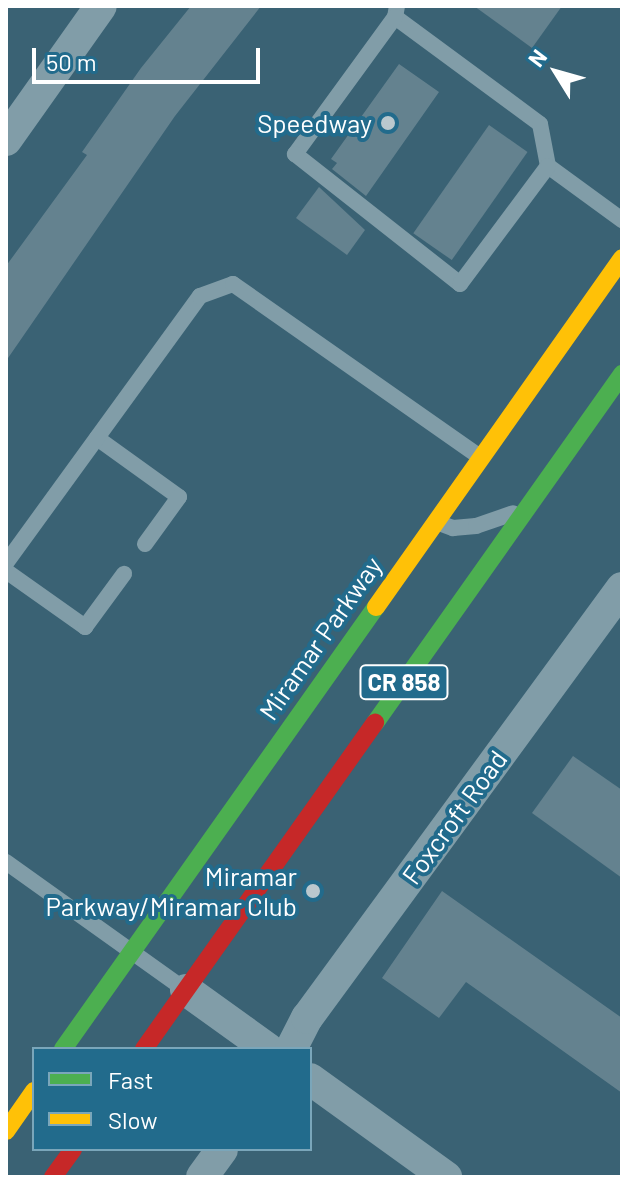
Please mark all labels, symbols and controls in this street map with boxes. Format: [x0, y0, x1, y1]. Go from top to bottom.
scale bar [36, 32, 264, 82]
north arrow [516, 32, 596, 112]
text: N [522, 44, 552, 71]
text: 50 m [46, 47, 97, 76]
place label: Speedway [257, 107, 372, 139]
marker: Speedway [379, 114, 397, 132]
street label: Miramar Parkway [252, 550, 388, 726]
road number: CR 858 [358, 662, 450, 702]
street label: Foxcroft Road [395, 744, 513, 890]
place label: Miramar Parkway/Miramar Club [45, 860, 297, 922]
marker: Miramar Parkway/Miramar Club [304, 882, 322, 900]
legend [32, 1047, 312, 1151]
text: Fast [108, 1065, 153, 1094]
text: Slow [108, 1105, 157, 1134]

